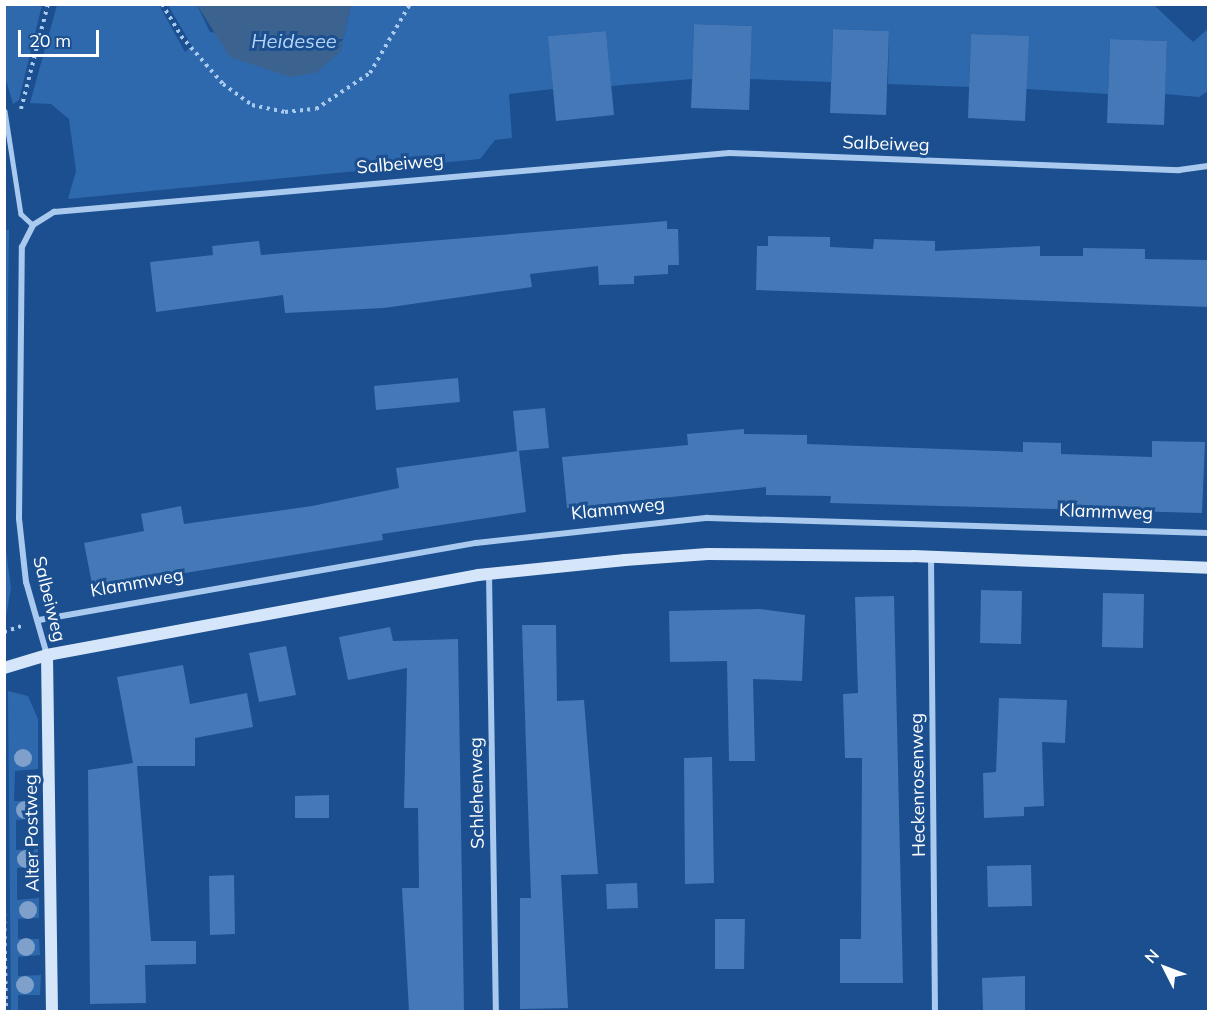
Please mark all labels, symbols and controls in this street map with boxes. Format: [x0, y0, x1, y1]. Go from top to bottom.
scale bar [21, 18, 102, 56]
water label: Heidesee [251, 28, 337, 52]
text: 20 m [29, 29, 71, 52]
street label: Salbeiweg [842, 132, 930, 156]
street label: Salbeiweg [356, 149, 444, 179]
street label: Klammweg [570, 493, 666, 525]
street label: Klammweg [1059, 500, 1153, 524]
street label: Salbeiweg [28, 554, 70, 644]
street label: Klammweg [89, 564, 185, 602]
street label: Heckenrosenweg [906, 713, 930, 857]
street label: Schlehenweg [465, 737, 489, 849]
street label: Alter Postweg [20, 774, 44, 892]
north arrow [1135, 938, 1195, 998]
text: N [1140, 945, 1163, 967]

